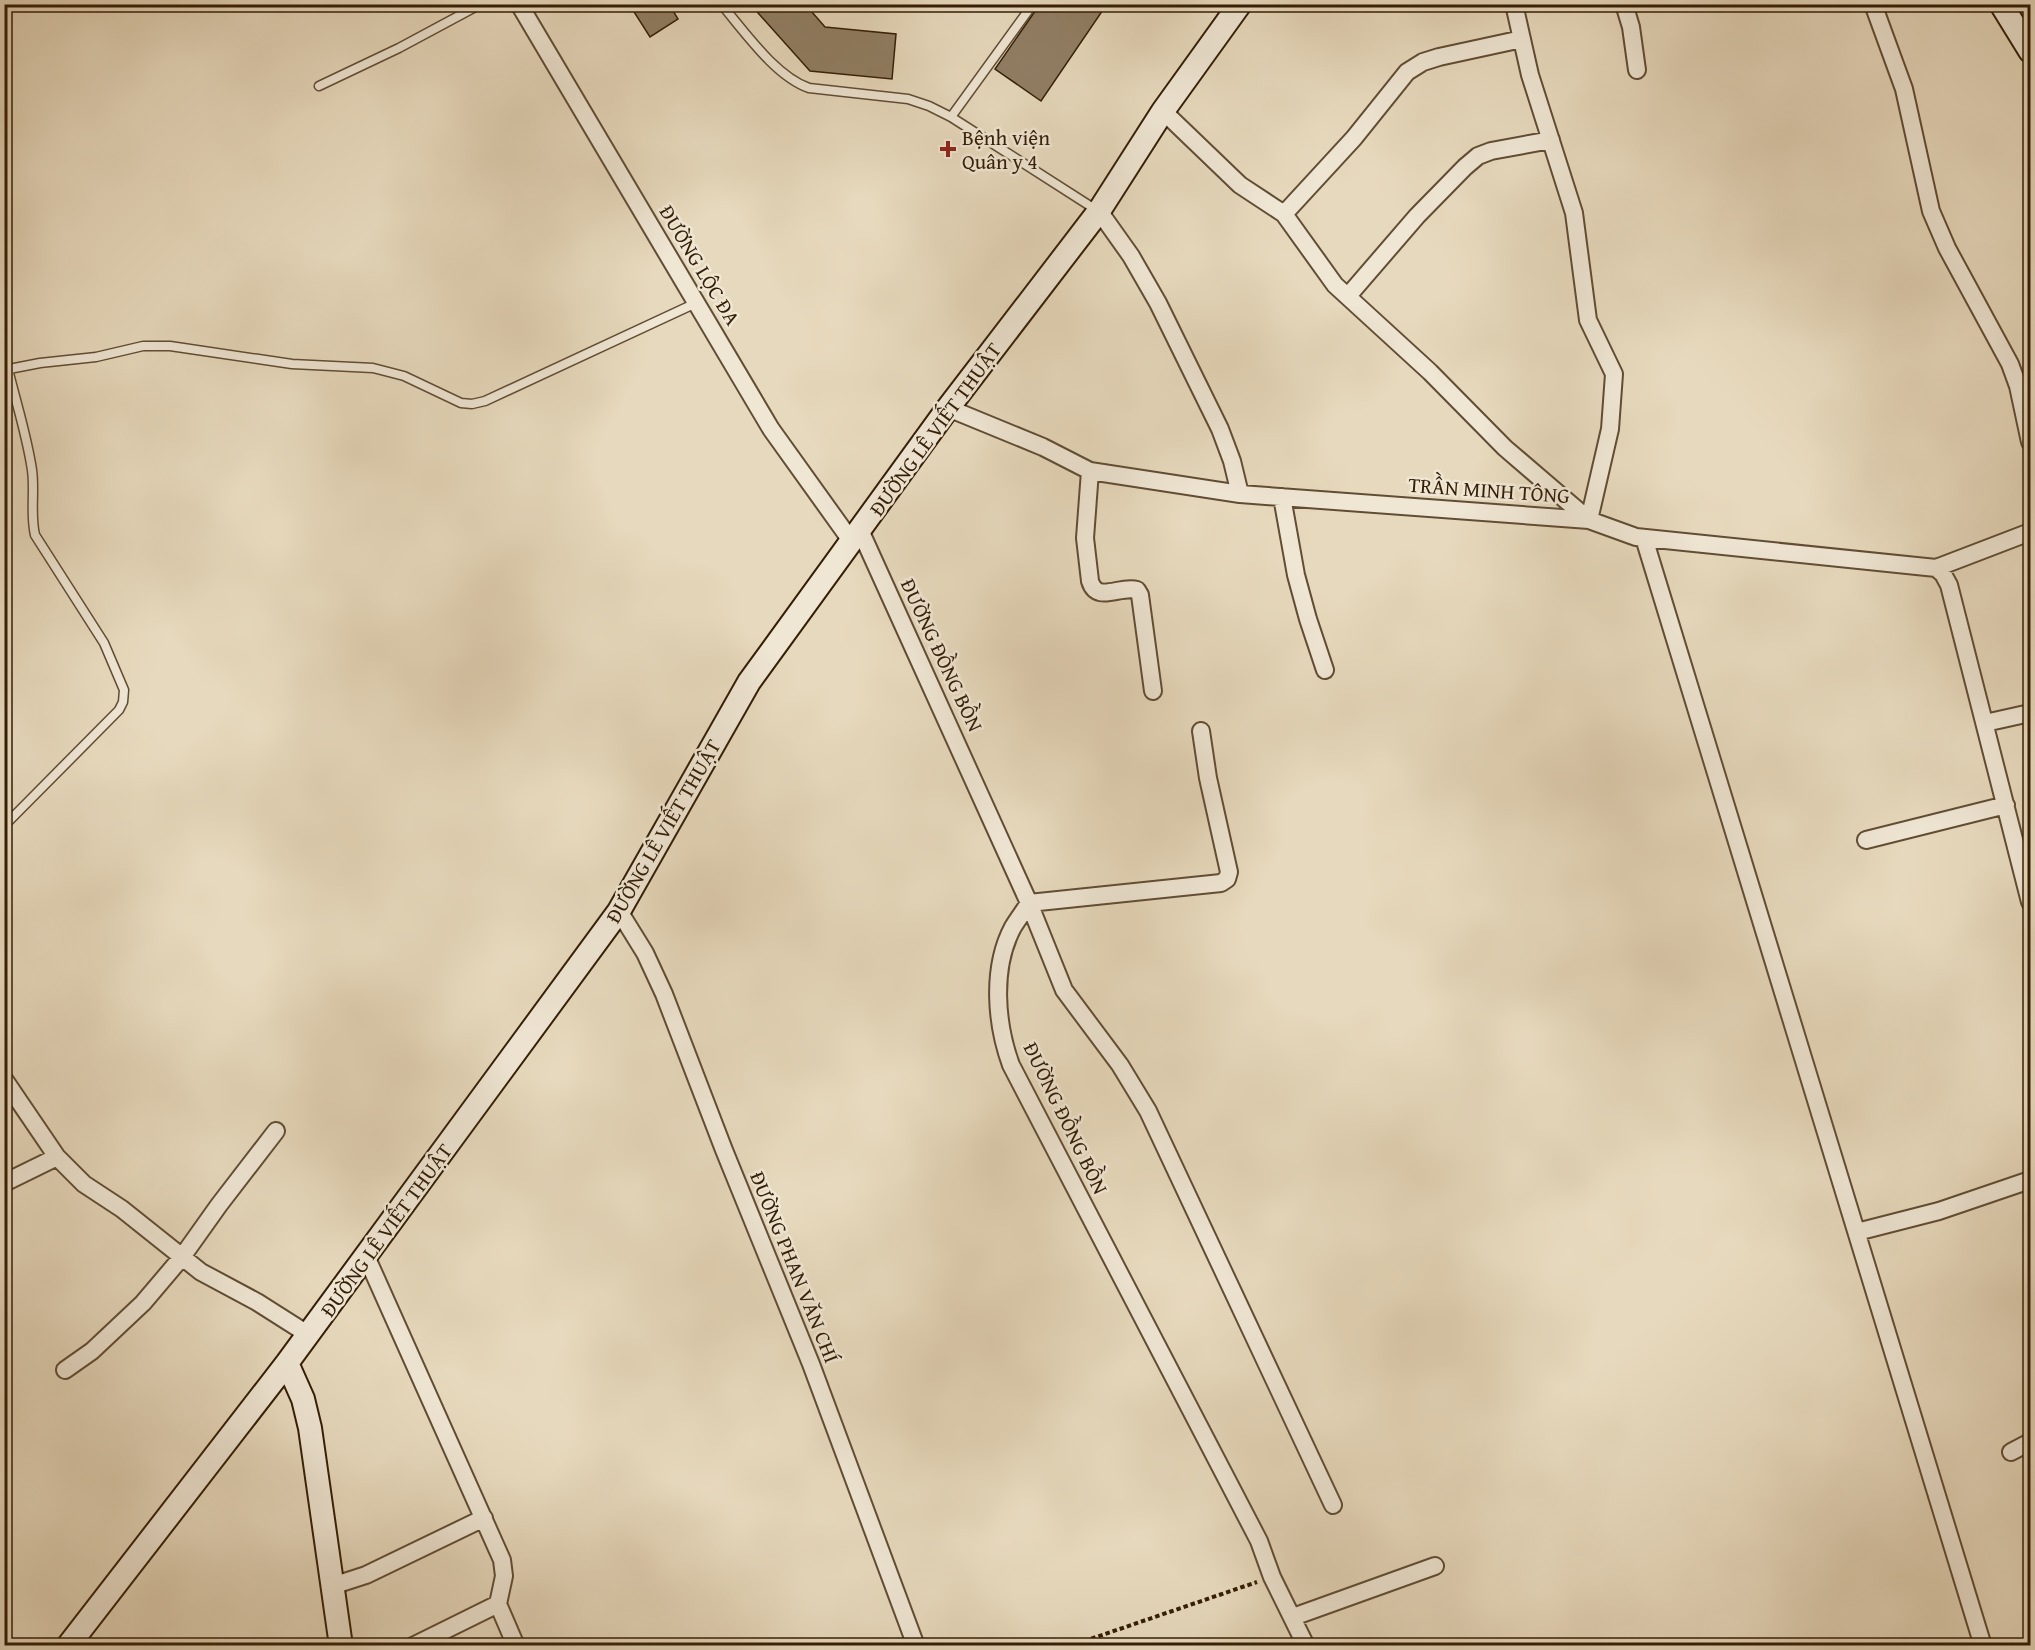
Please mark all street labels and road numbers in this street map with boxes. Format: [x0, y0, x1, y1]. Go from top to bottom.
street label: ĐƯỜNG LỘC ĐA [652, 199, 748, 331]
street label: ĐƯỜNG LÊ VIẾT THUẬT [861, 336, 1009, 522]
street label: TRẦN MINH TÔNG [1407, 469, 1571, 511]
street label: ĐƯỜNG ĐỒNG BỒN [893, 573, 991, 737]
street label: ĐƯỜNG LÊ VIẾT THUẬT [598, 733, 728, 929]
street label: ĐƯỜNG ĐỒNG BỒN [1016, 1037, 1116, 1199]
street label: ĐƯỜNG LÊ VIẾT THUẬT [312, 1137, 460, 1323]
street label: ĐƯỜNG PHAN VĂN CHÍ [742, 1167, 848, 1368]

